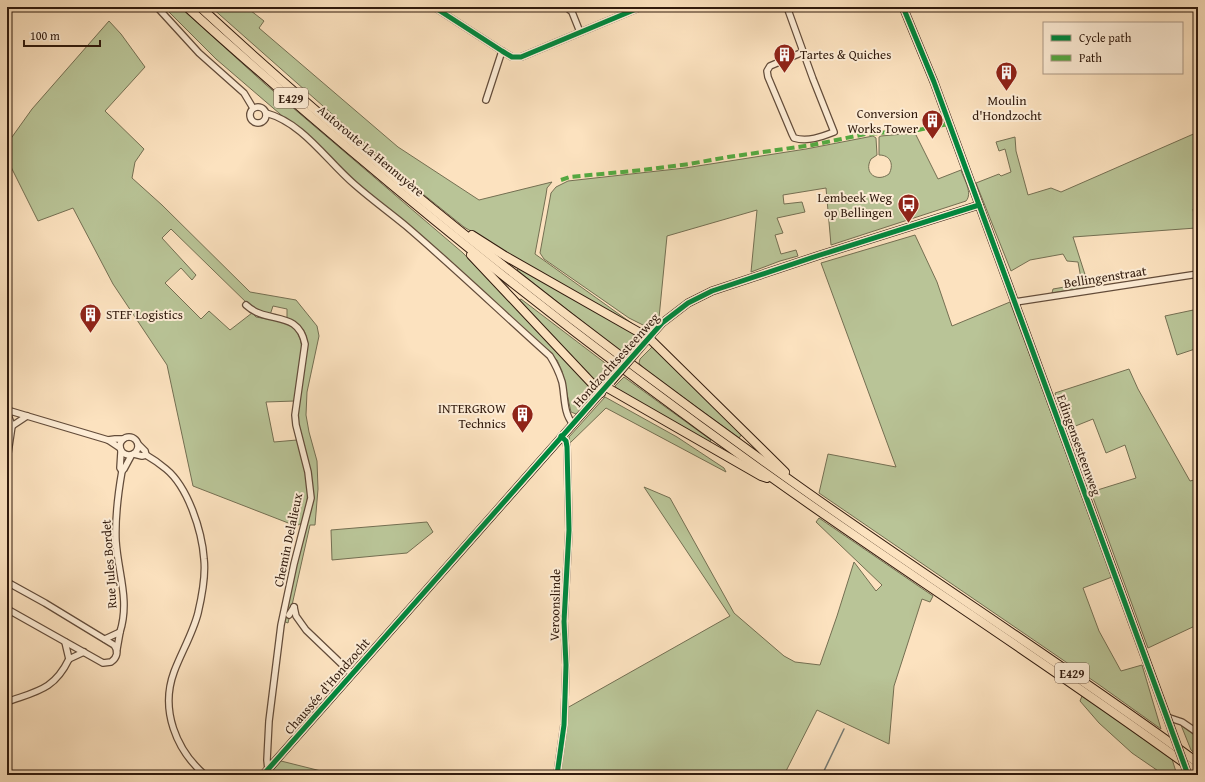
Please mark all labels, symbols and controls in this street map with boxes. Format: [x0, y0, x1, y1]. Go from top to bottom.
scale bar [24, 22, 100, 48]
legend [1043, 22, 1183, 74]
text: 100 m [30, 27, 60, 44]
text: Cycle path [1079, 29, 1132, 46]
building icon: Tartes & Quiches [772, 41, 798, 74]
place label: Tartes & Quiches [800, 45, 891, 64]
text: Path [1079, 49, 1102, 66]
building icon: Moulin d'Hondzocht [994, 59, 1020, 92]
road number: E429 [274, 88, 308, 108]
place label: Moulin d'Hondzocht [972, 91, 1042, 125]
street label: Autoroute La Hennuyère [314, 101, 428, 201]
place label: Conversion Works Tower [847, 104, 919, 138]
building icon: Conversion Works Tower [920, 107, 946, 140]
place label: Lembeek Weg op Bellingen [817, 188, 893, 222]
bus stop icon: Lembeek Weg op Bellingen [895, 191, 921, 224]
street label: Bellingenstraat [1062, 261, 1148, 293]
building icon: STEF Logistics [77, 301, 103, 334]
place label: STEF Logistics [106, 305, 183, 324]
street label: Hondzochtsesteenweg [568, 308, 664, 411]
street label: Edingensesteenweg [1052, 392, 1106, 499]
place label: INTERGROW Technics [438, 399, 506, 433]
building icon: INTERGROW Technics [509, 402, 535, 435]
street label: Chemin Delalieux [269, 491, 307, 589]
street label: Rue Jules Bordet [96, 518, 122, 609]
street label: Veroonslinde [545, 569, 565, 641]
street label: Chaussée d'Hondzocht [280, 633, 375, 738]
road number: E429 [1055, 663, 1089, 683]

